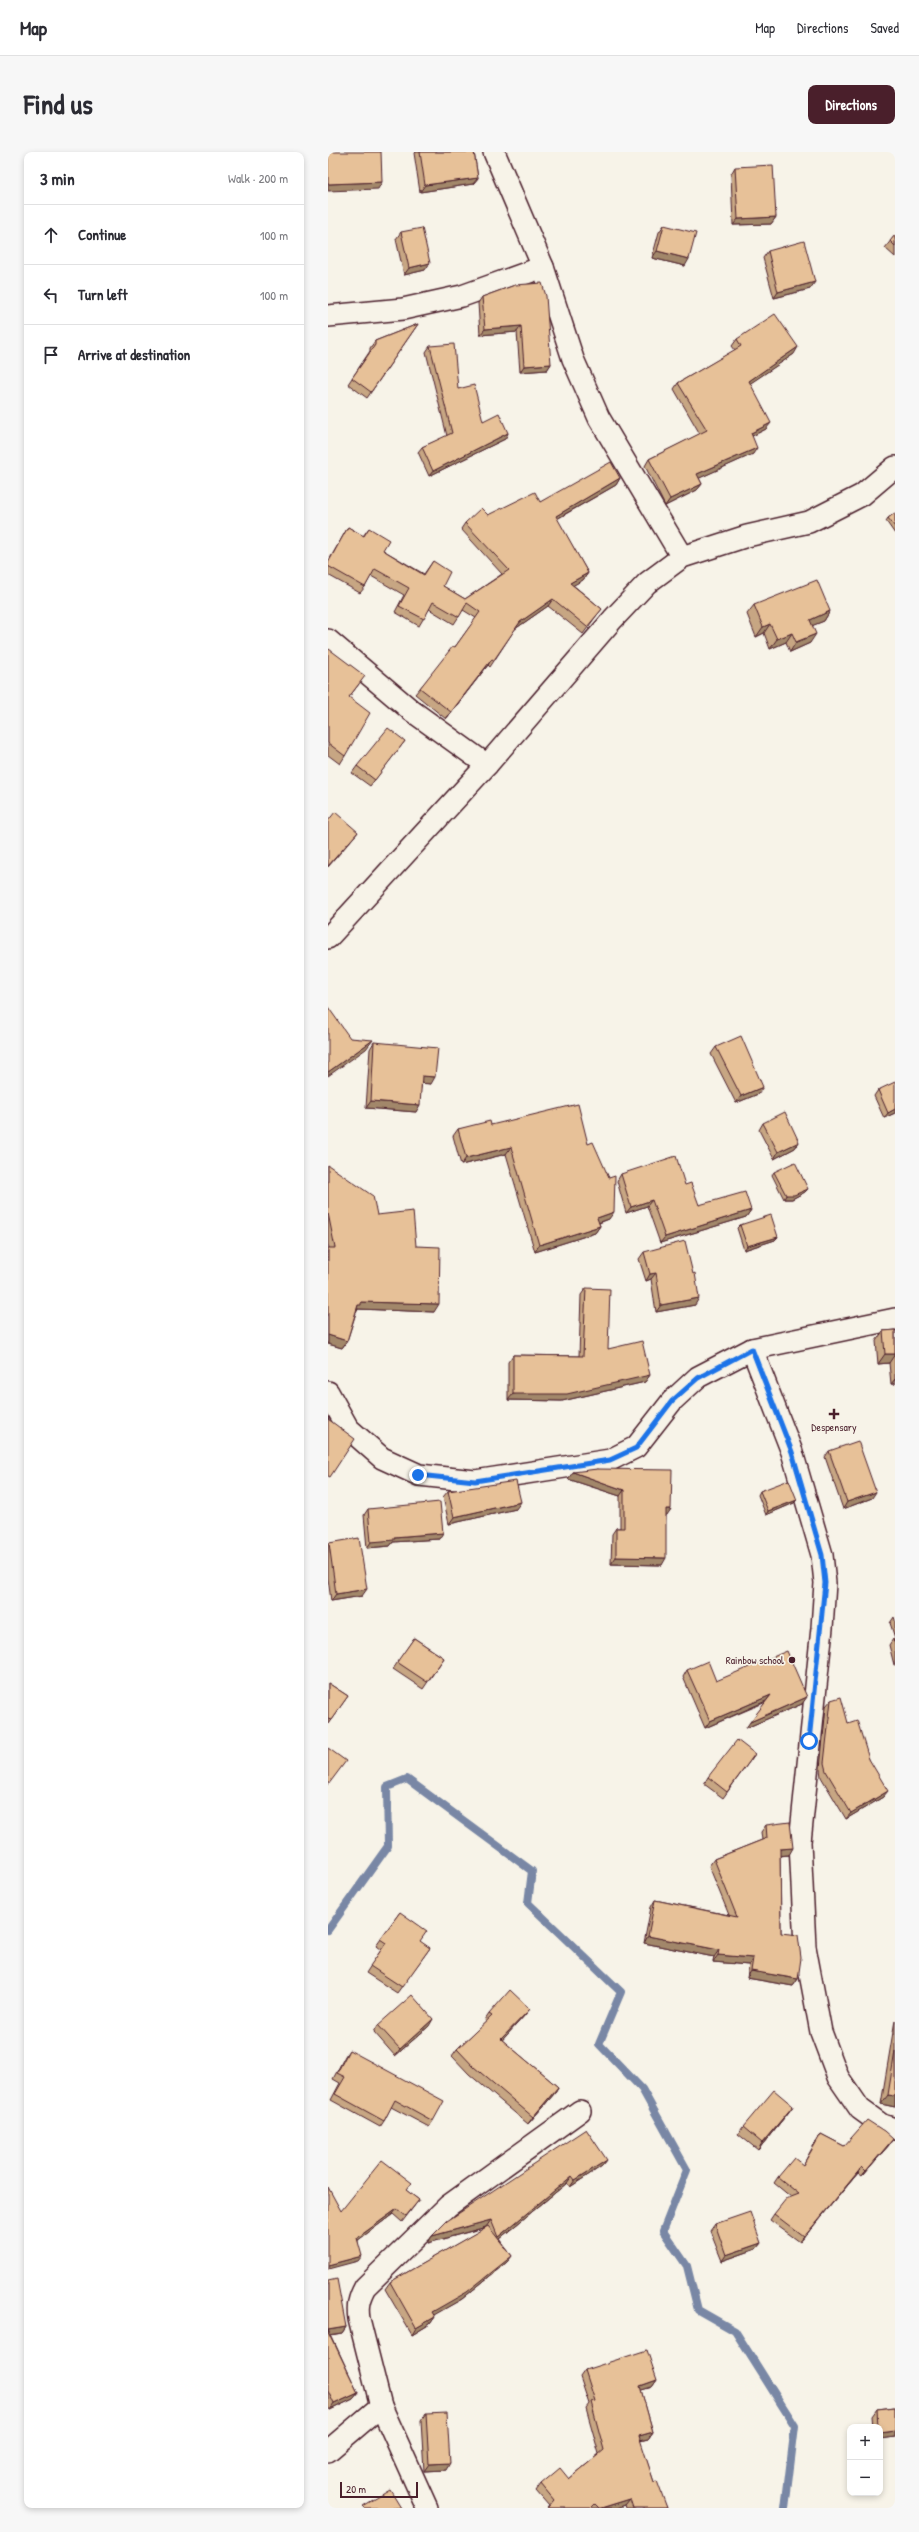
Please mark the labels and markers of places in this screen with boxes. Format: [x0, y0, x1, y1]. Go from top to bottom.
marker: Despensary [829, 1409, 839, 1419]
place label: Despensary [811, 1420, 857, 1434]
place label: Rainbow school [726, 1653, 784, 1667]
marker: Rainbow school [787, 1655, 797, 1665]

